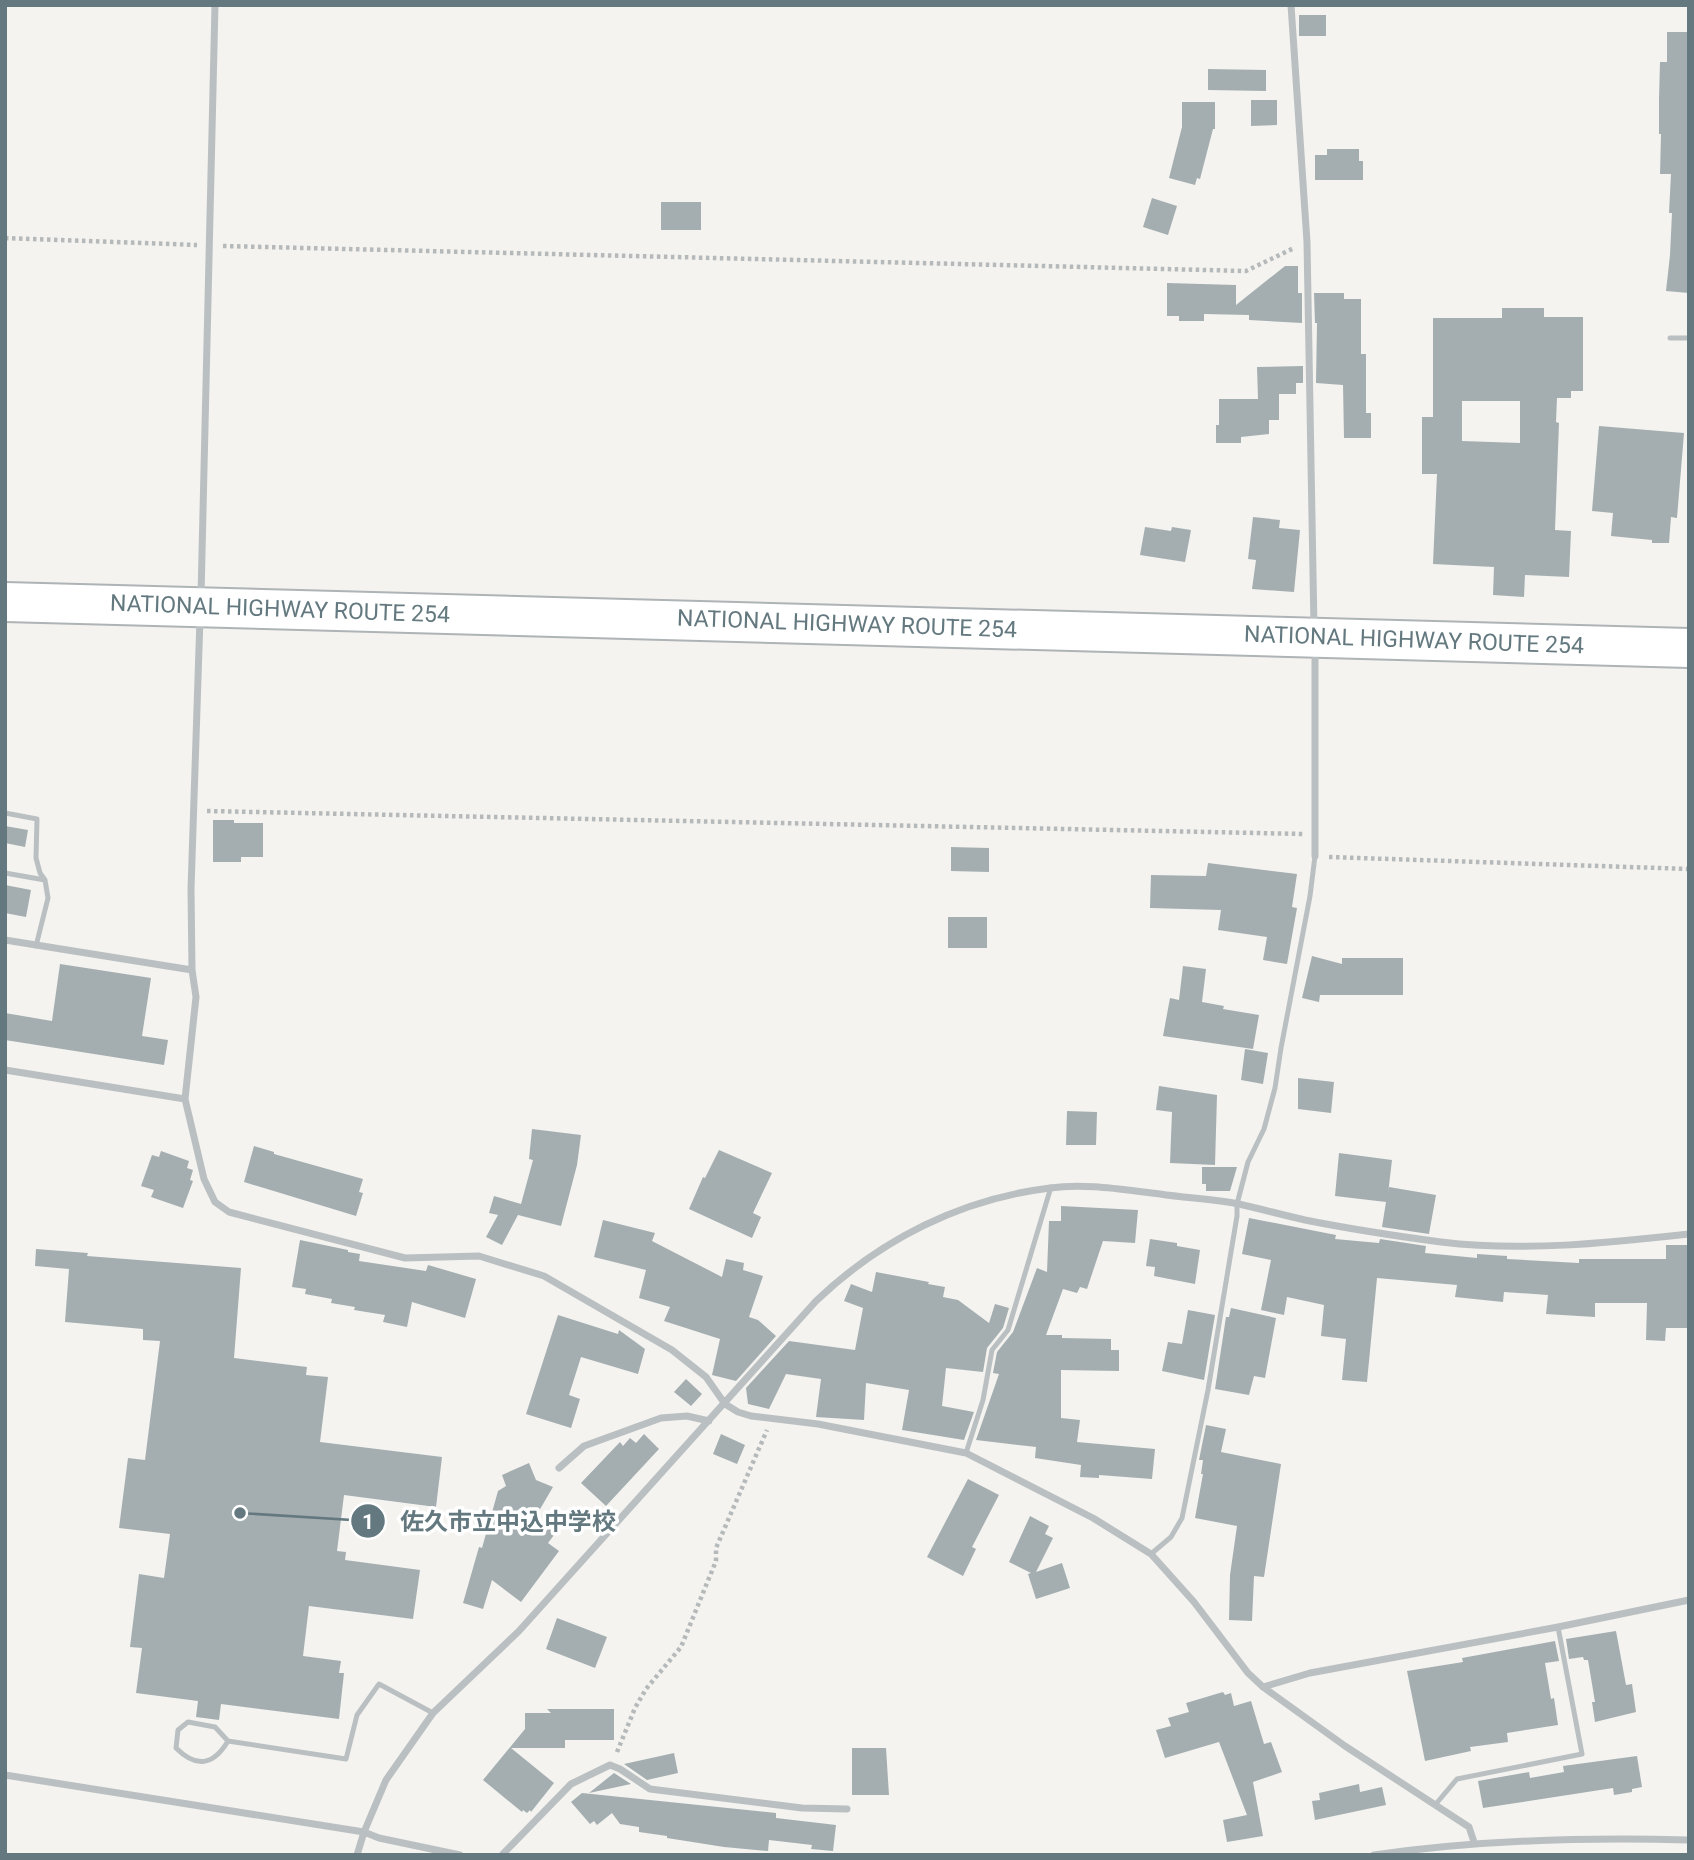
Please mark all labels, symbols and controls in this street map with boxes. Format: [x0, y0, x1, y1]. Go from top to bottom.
street label: NATIONAL HIGHWAY ROUTE 254 [110, 590, 450, 628]
street label: NATIONAL HIGHWAY ROUTE 254 [677, 605, 1017, 643]
street label: NATIONAL HIGHWAY ROUTE 254 [1244, 621, 1584, 659]
callout: 佐久市立中込中学校 [351, 1499, 630, 1544]
text: 佐久市立中込中学校 [400, 1508, 616, 1536]
text: 1 [362, 1510, 374, 1534]

